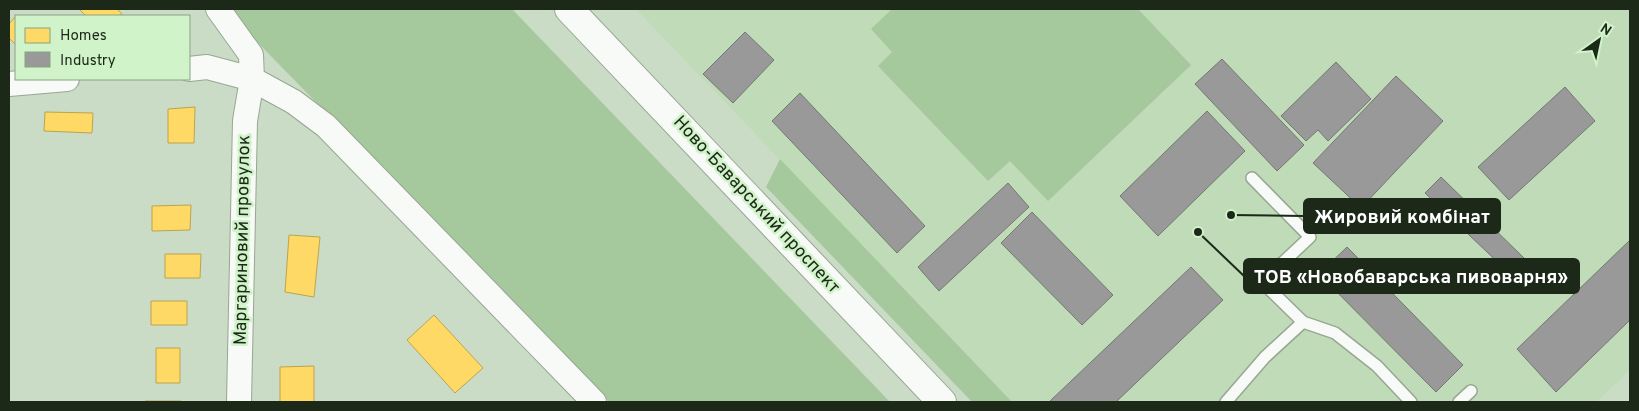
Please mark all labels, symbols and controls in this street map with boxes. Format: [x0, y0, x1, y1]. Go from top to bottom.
legend [15, 15, 190, 80]
north arrow [1574, 15, 1624, 65]
text: N [1596, 20, 1614, 40]
text: Homes [60, 27, 107, 46]
text: Industry [60, 52, 116, 71]
street label: Ново-Баварський проспект [668, 111, 844, 299]
street label: Маргариновий провулок [230, 135, 256, 345]
callout: Жировий комбінат [1304, 199, 1500, 233]
text: Жировий комбінат [1314, 206, 1490, 230]
callout: ТОВ «Новобаварська пивоварня» [1244, 259, 1579, 293]
text: ТОВ «Новобаварська пивоварня» [1254, 266, 1569, 290]

